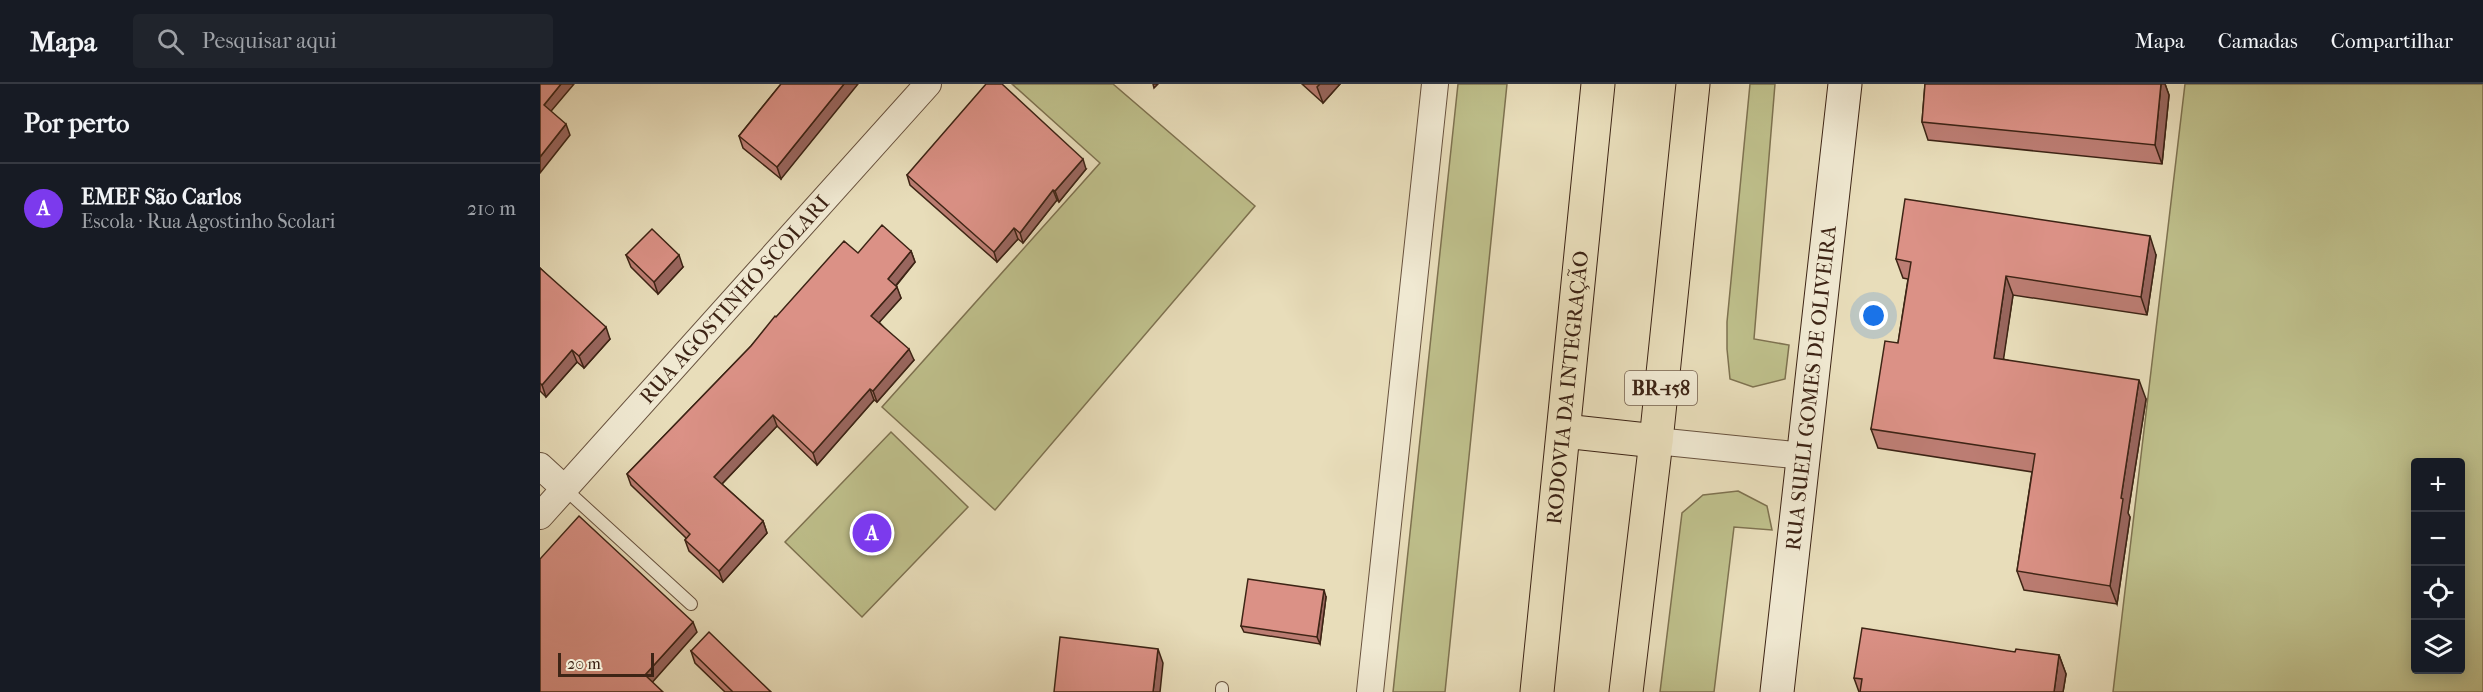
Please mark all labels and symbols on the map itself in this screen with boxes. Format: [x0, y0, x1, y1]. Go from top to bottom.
street label: RUA AGOSTINHO SCOLARI [635, 190, 834, 409]
street label: RUA SUELI GOMES DE OLIVEIRA [1781, 224, 1841, 552]
street label: RODOVIA DA INTEGRAÇÃO [1542, 249, 1593, 526]
your location [1859, 301, 1888, 330]
road number: BR-158 [1625, 371, 1697, 405]
pin: A [852, 510, 892, 556]
scale bar [558, 650, 654, 678]

